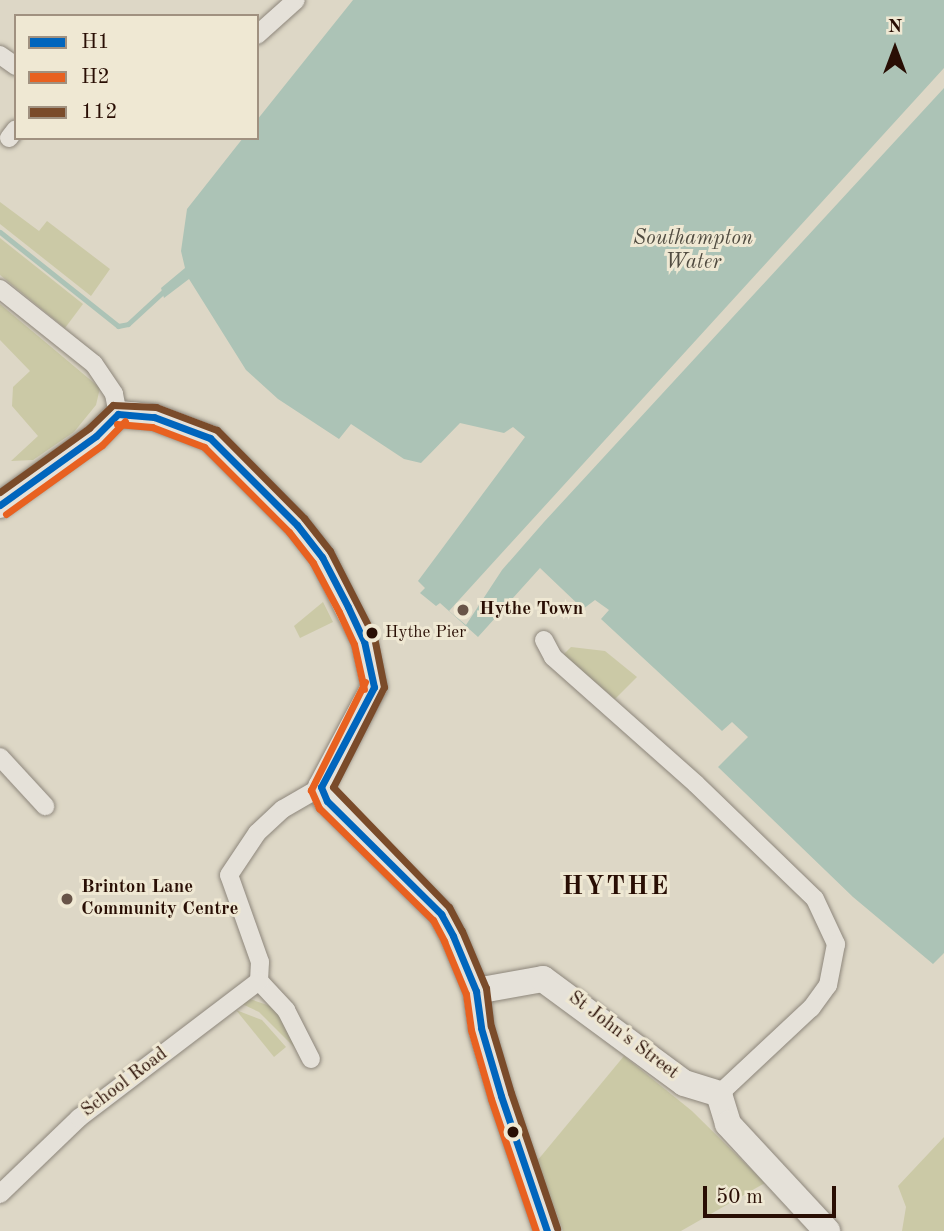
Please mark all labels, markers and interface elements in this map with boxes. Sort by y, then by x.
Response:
legend [14,14,259,140]
north arrow [860,14,930,84]
text: N [888,18,902,37]
text: H1 [81,32,110,53]
text: H2 [81,67,110,88]
text: 112 [81,102,118,123]
water label: Southampton Water [633,226,753,276]
place label: Hythe Town [479,599,583,621]
marker: Hythe Town [453,600,473,620]
place label: Hythe Pier [385,623,466,643]
marker: Hythe Pier [365,626,379,640]
district label: HYTHE [562,872,670,904]
place label: Brinton Lane Community Centre [81,877,239,921]
marker: Brinton Lane Community Centre [59,891,75,907]
street label: St John's Street [563,987,683,1085]
street label: School Road [77,1043,173,1123]
unlabelled marker [506,1125,520,1139]
scale bar [706,1172,839,1216]
text: 50 m [716,1187,763,1208]

